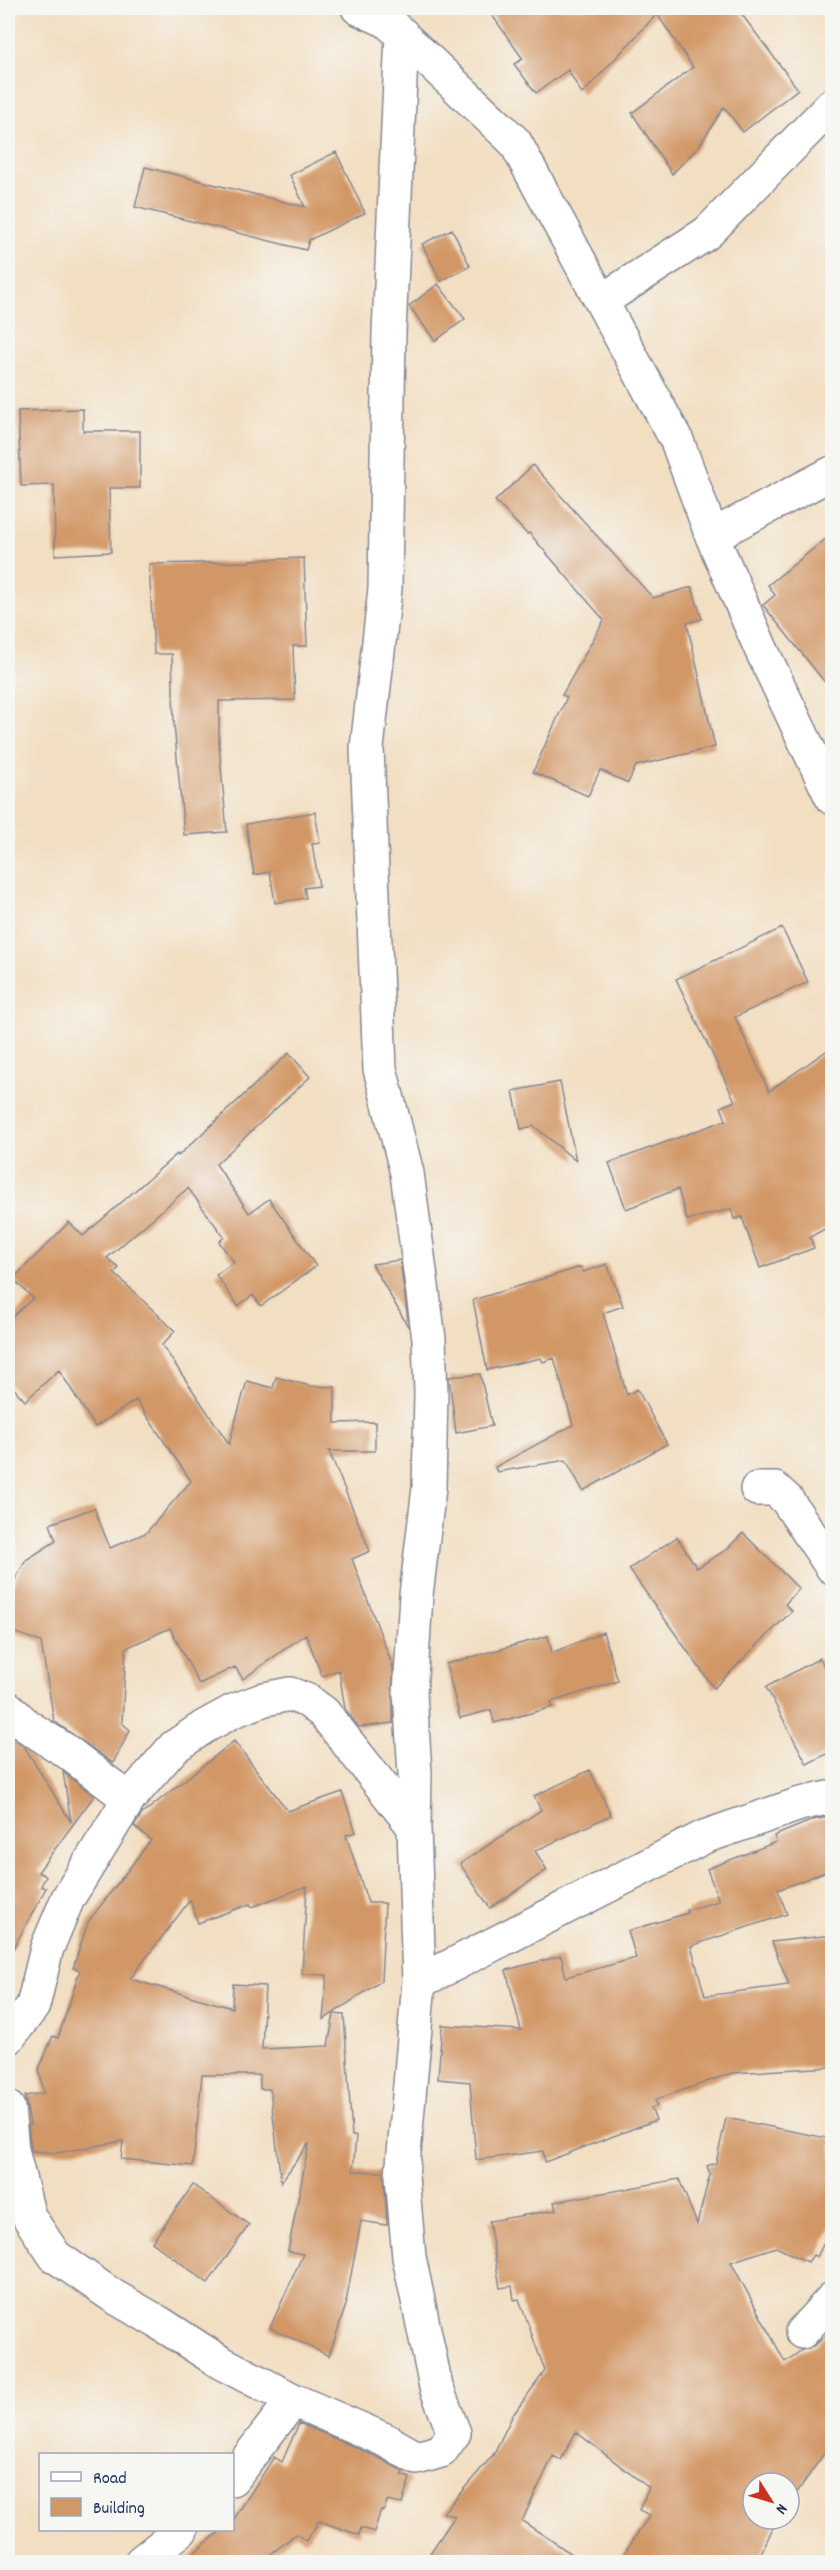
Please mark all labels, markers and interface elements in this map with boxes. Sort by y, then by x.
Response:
legend [39,2453,234,2531]
text: Road [93,2467,127,2492]
north arrow [741,2471,801,2531]
text: Building [93,2497,145,2522]
text: N [769,2498,793,2519]

